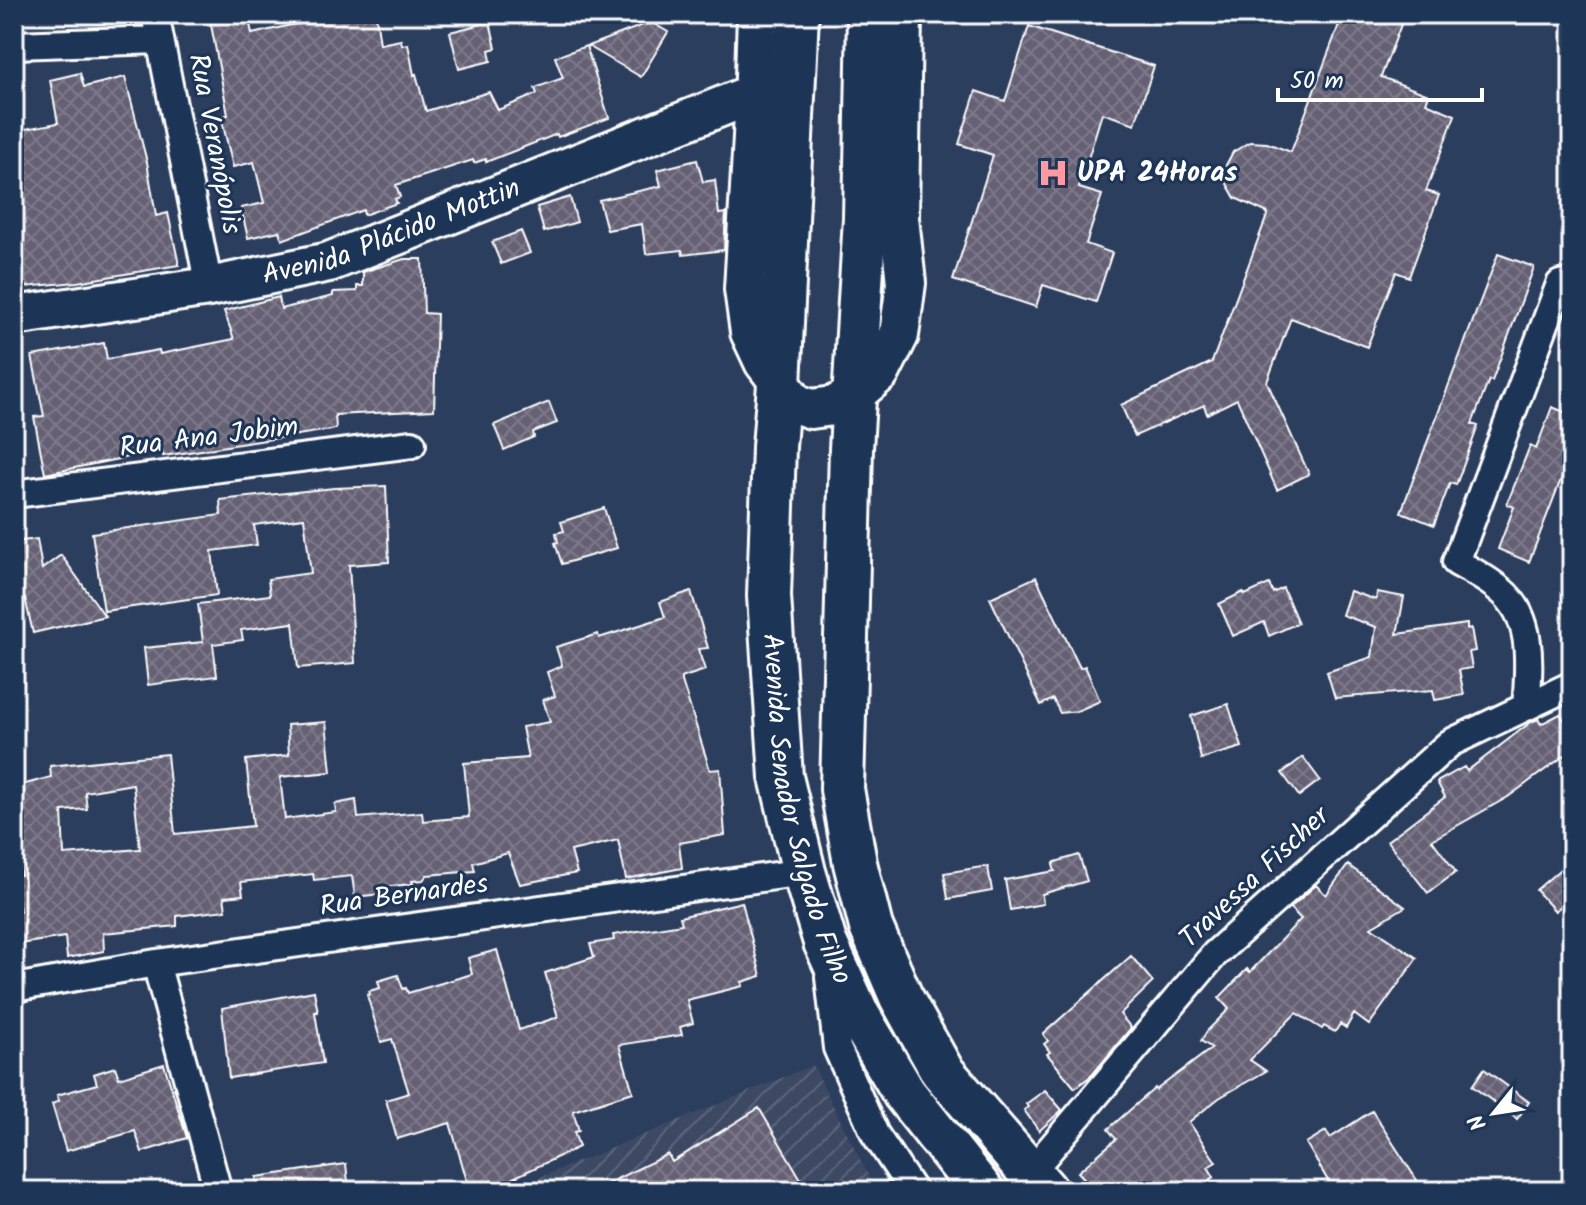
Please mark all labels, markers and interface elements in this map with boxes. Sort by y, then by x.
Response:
street label: Rua Veranópolis [174,50,254,238]
scale bar [1278,52,1482,102]
text: 50 m [1290,62,1344,101]
place label: UPA 24Horas [1077,151,1238,196]
hospital icon: UPA 24Horas [1036,156,1070,190]
street label: Avenida Plácido Mottin [258,166,527,298]
street label: Rua Ana Jobim [117,405,301,471]
street label: Avenida Senador Salgado Filho [749,632,864,992]
street label: Travessa Fischer [1169,795,1342,960]
street label: Rua Bernardes [317,862,491,930]
north arrow [1454,1073,1534,1153]
text: N [1460,1107,1497,1137]

